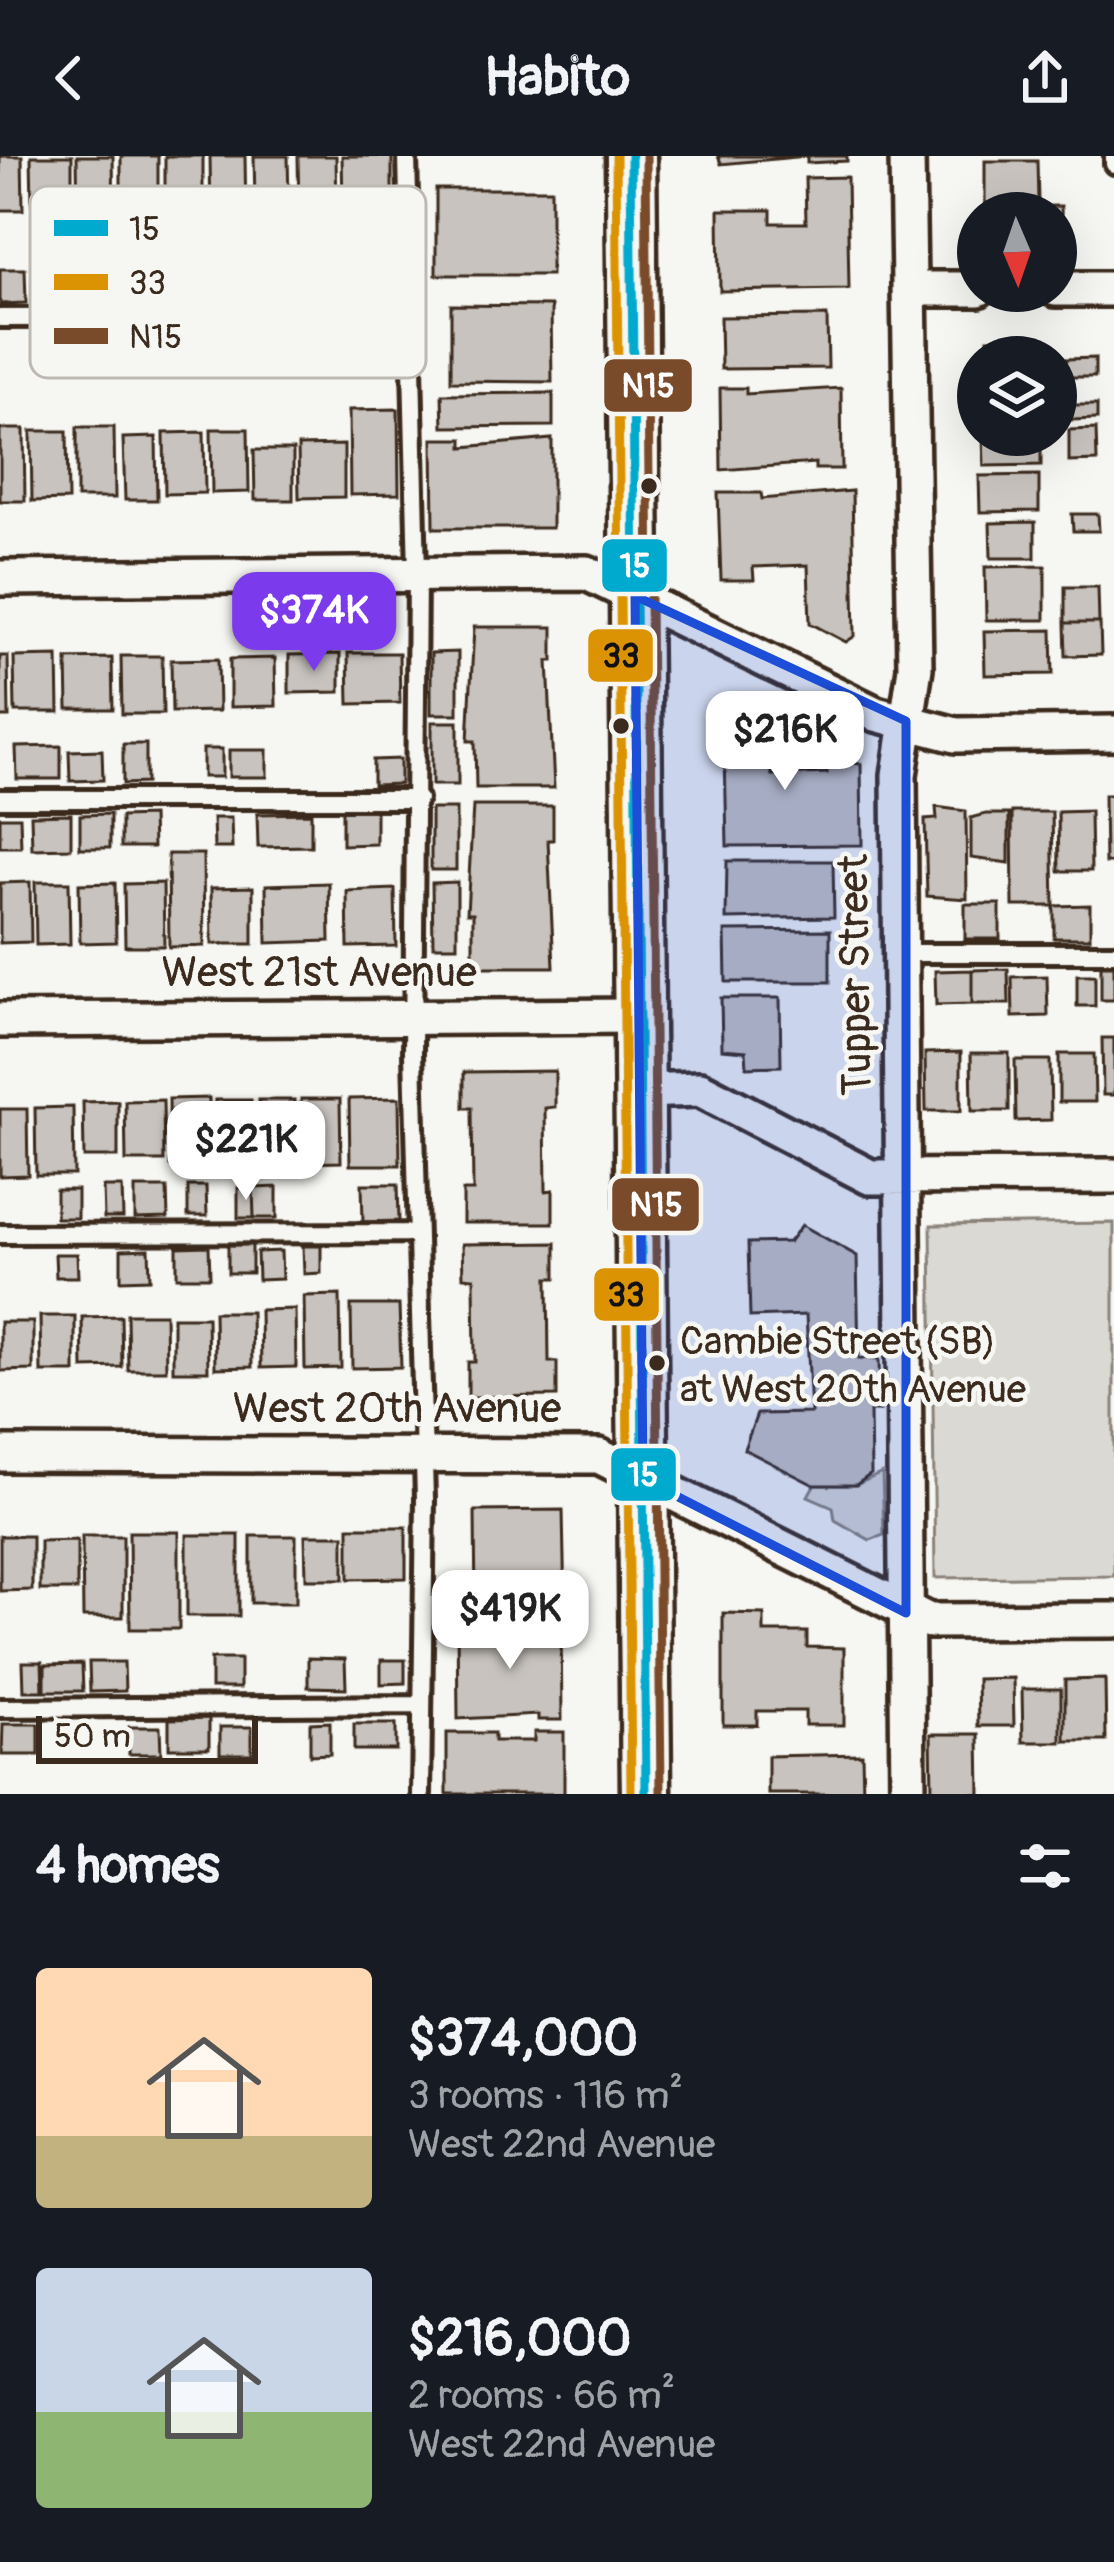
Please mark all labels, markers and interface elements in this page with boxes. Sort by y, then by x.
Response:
text: Habito [484,44,630,112]
icon: back [36,45,102,111]
icon: share [1012,45,1078,111]
legend [30,186,426,378]
north arrow [957,192,1077,312]
map controls [957,192,1077,456]
text: 15 [129,209,160,250]
text: 33 [129,263,166,304]
text: N15 [129,317,182,358]
button: layers [957,336,1077,456]
line badge: N15 [602,357,694,414]
text: N15 [621,366,675,407]
unlabelled marker [638,475,660,497]
line badge: 15 [600,537,669,594]
text: 15 [620,546,650,587]
pin: $374K [230,572,398,674]
text: $374K [259,586,369,635]
line badge: 33 [586,627,655,684]
text: 33 [603,636,639,677]
pin: $216K [701,691,869,793]
text: $216K [733,705,837,754]
unlabelled marker [610,715,632,737]
street label: Tupper Street [828,854,884,1096]
street label: West 21st Avenue [161,947,477,999]
pin: $221K [162,1101,330,1203]
text: $221K [194,1115,298,1164]
line badge: N15 [610,1176,701,1233]
text: N15 [629,1185,683,1226]
line badge: 33 [592,1266,661,1323]
text: 33 [608,1275,644,1316]
place label: Cambie Street (SB) at West 20th Avenue [680,1317,1026,1414]
marker: Cambie Street (SB) at West 20th Avenue [646,1352,668,1374]
street label: West 20th Avenue [233,1383,561,1435]
line badge: 15 [609,1446,678,1503]
text: 15 [628,1455,658,1496]
pin: $419K [426,1570,594,1672]
text: $419K [459,1584,561,1633]
scale bar [36,1710,258,1763]
text: 50 m [54,1716,131,1757]
icon: filters [1012,1833,1078,1899]
text: 4 homes [36,1834,220,1898]
text: $374,000 [408,2007,638,2071]
icon: home [132,2016,276,2160]
text: 3 rooms · 116 m² [408,2071,683,2120]
text: West 22nd Avenue [408,2120,715,2169]
text: $216,000 [408,2307,631,2371]
icon: home [132,2316,276,2460]
text: 2 rooms · 66 m² [408,2371,675,2420]
text: West 22nd Avenue [408,2420,715,2469]

